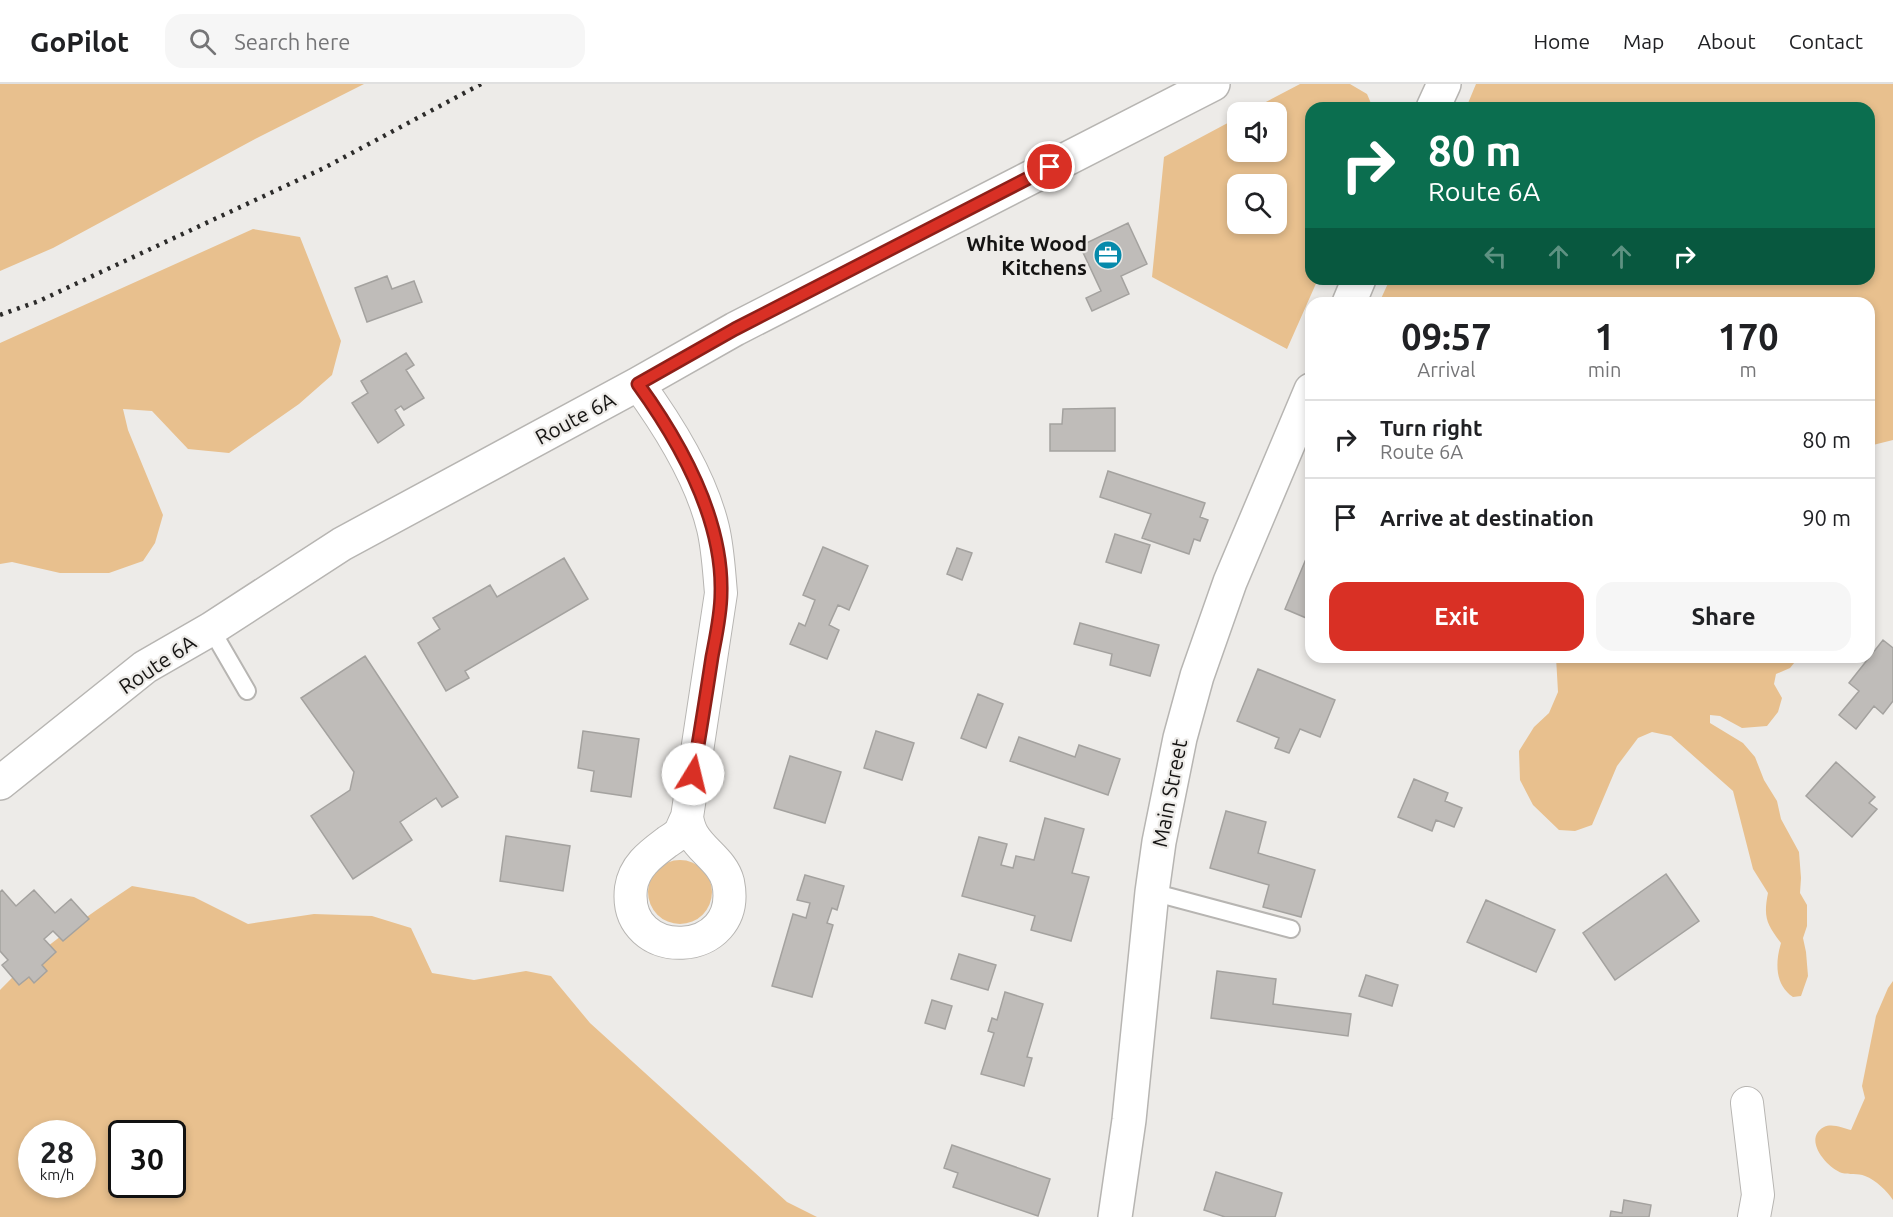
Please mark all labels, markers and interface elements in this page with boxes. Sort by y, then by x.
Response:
search box [165,14,585,68]
icon: search [186,25,219,58]
text: GoPilot [30,26,129,57]
text: Search here [234,29,350,54]
text: Home [1533,29,1590,53]
text: Map [1623,29,1664,53]
text: About [1697,29,1756,53]
text: Contact [1789,29,1863,53]
map controls [1227,102,1287,234]
button: sound [1227,102,1287,162]
icon: right [1329,126,1407,204]
text: 80 m [1428,127,1522,174]
pin [1024,141,1075,192]
icon: arrive [1033,150,1066,183]
button: search [1227,174,1287,234]
text: Route 6A [1428,176,1540,206]
place label: White Wood Kitchens [966,231,1087,279]
office icon: White Wood Kitchens [1092,239,1124,271]
icon: left [1479,240,1512,273]
icon: ahead [1542,240,1575,273]
icon: ahead [1605,240,1638,273]
icon: right [1668,240,1701,273]
text: 09:57 [1401,316,1491,357]
text: 1 [1594,316,1615,357]
text: 170 [1718,316,1779,357]
text: Arrival [1417,358,1476,381]
text: min [1588,358,1621,381]
text: m [1740,358,1757,381]
street label: Route 6A [531,387,620,449]
text: Turn right [1380,415,1482,440]
icon: right [1329,423,1362,456]
text: 80 m [1802,427,1851,452]
text: Route 6A [1380,440,1463,463]
icon: arrive [1329,501,1362,534]
text: Arrive at destination [1380,505,1594,530]
text: 90 m [1802,505,1851,530]
button: Exit [1329,582,1584,651]
button: Share [1596,582,1851,651]
street label: Route 6A [114,629,200,698]
street label: Main Street [1147,737,1191,849]
position arrow [661,742,725,806]
speed limit sign: 30 [108,1120,186,1198]
text: 28 [40,1135,74,1169]
text: km/h [40,1166,74,1183]

